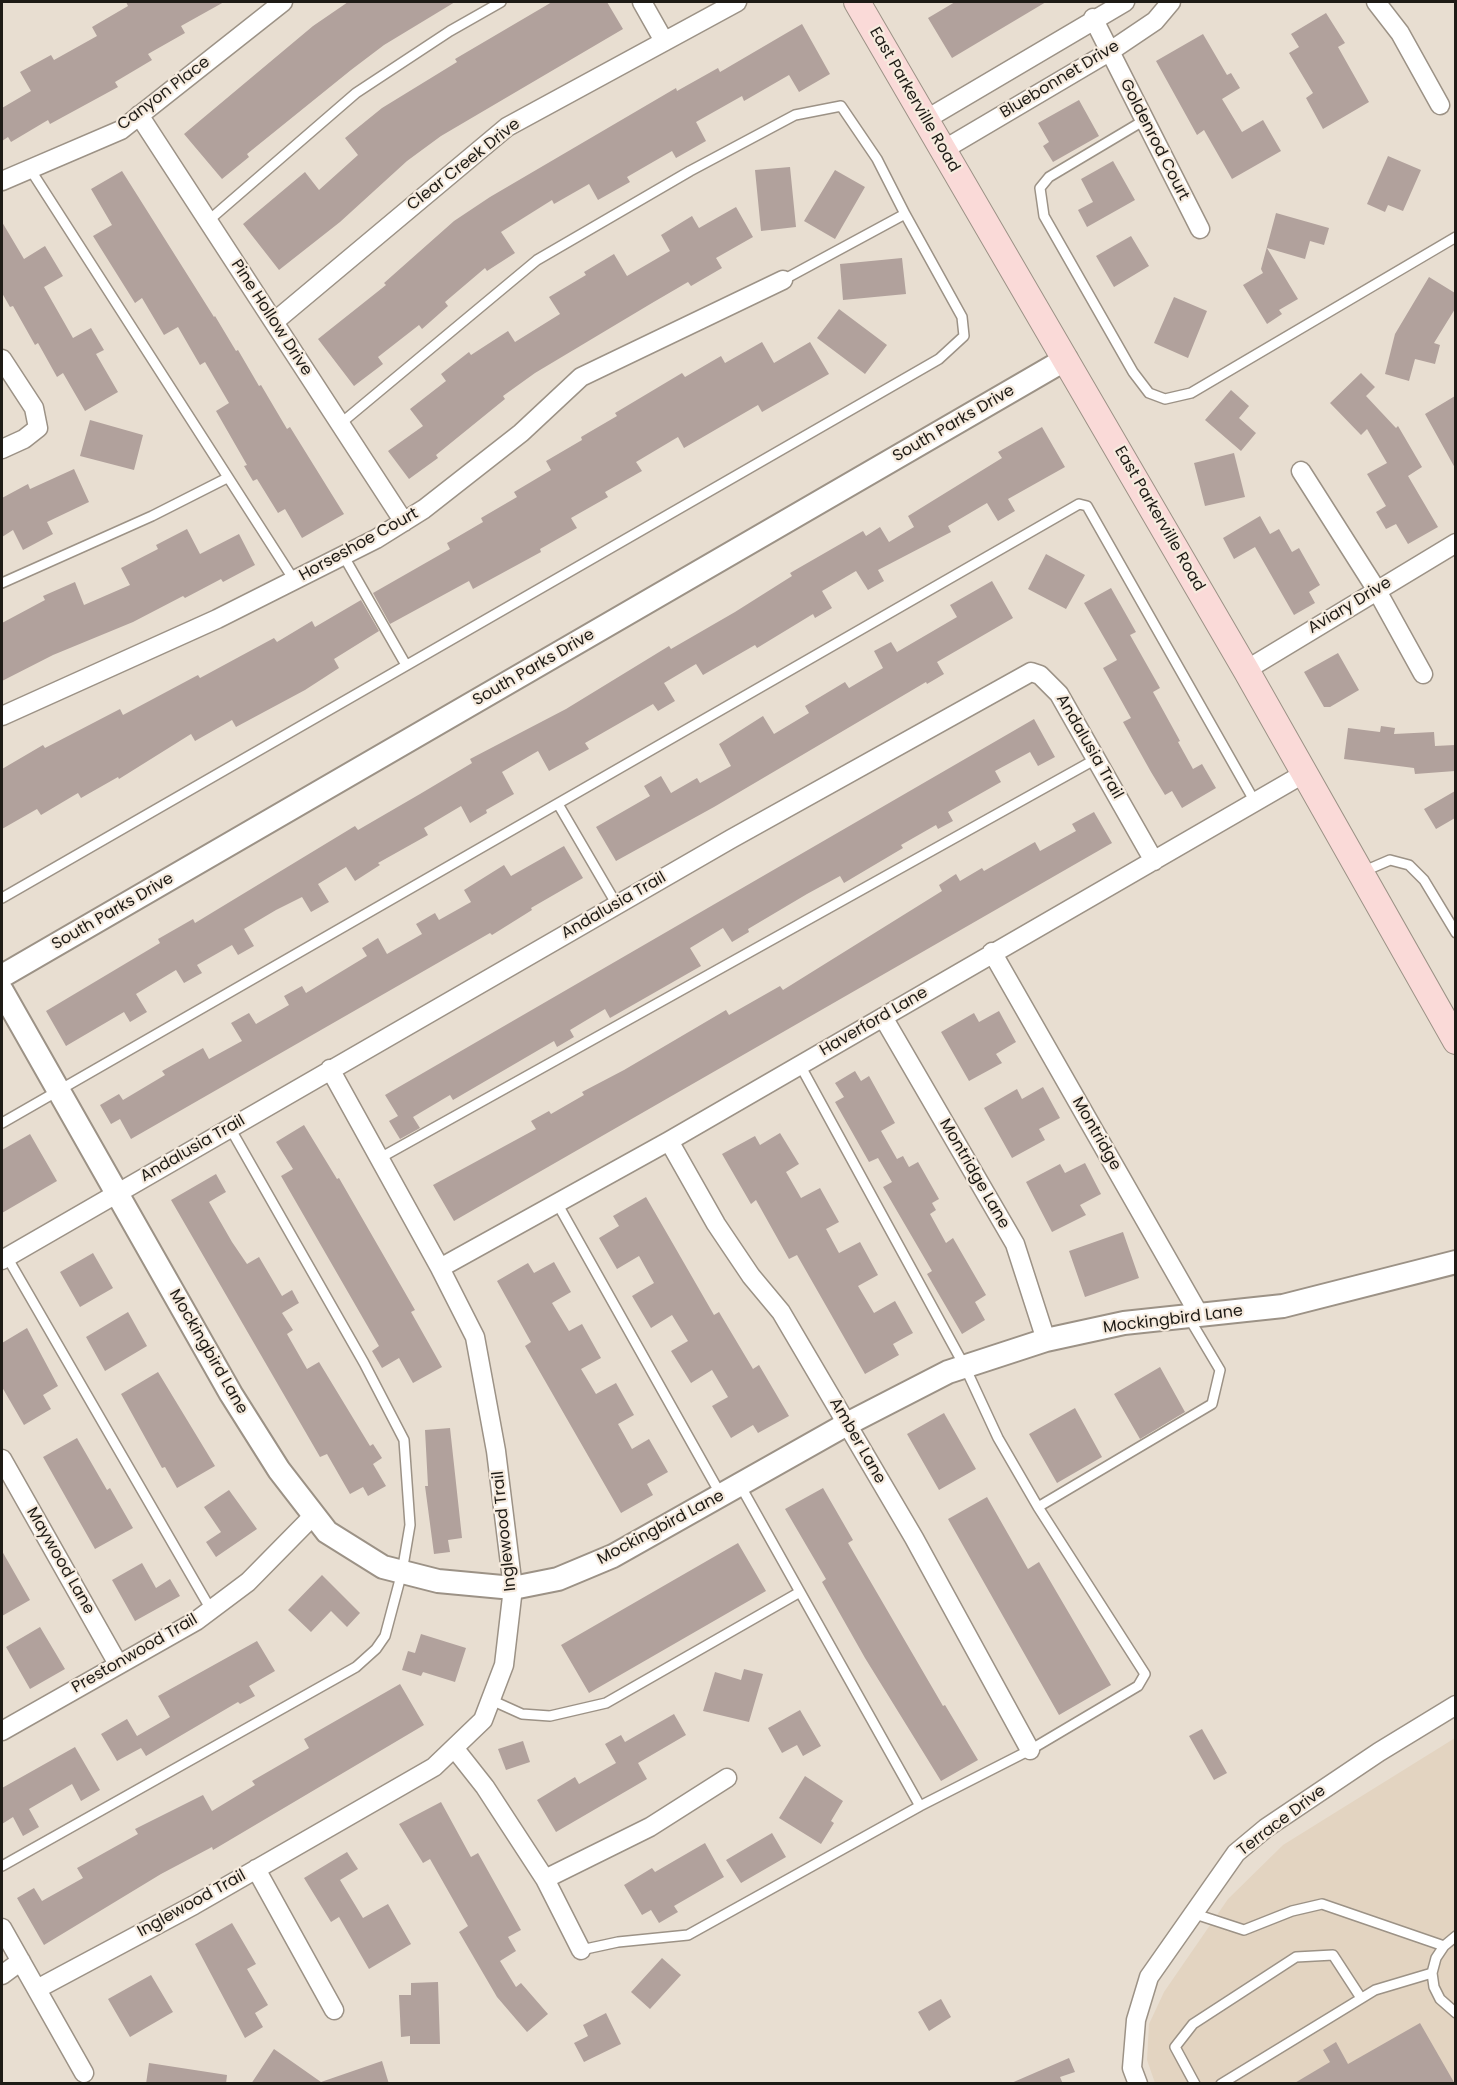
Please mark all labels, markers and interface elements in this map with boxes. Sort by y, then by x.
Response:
street label: East Parkerville Road [865,24,963,176]
street label: Bluebonnet Drive [997,37,1123,123]
street label: Canyon Place [114,53,214,135]
street label: Goldenrod Court [1115,76,1193,204]
street label: Clear Creek Drive [404,115,524,215]
street label: Pine Hollow Drive [226,256,316,380]
street label: South Parks Drive [890,381,1018,467]
street label: East Parkerville Road [1110,443,1208,595]
street label: Horseshoe Court [296,504,422,586]
street label: Aviary Drive [1305,574,1395,638]
street label: South Parks Drive [470,625,598,711]
street label: Andalusia Trail [1051,691,1127,803]
street label: Andalusia Trail [558,868,670,944]
street label: South Parks Drive [49,869,177,955]
street label: Haverford Lane [817,983,931,1061]
street label: Montridge [1067,1094,1125,1174]
street label: Andalusia Trail [137,1111,249,1187]
street label: Montridge Lane [935,1116,1013,1232]
street label: Mockingbird Lane [165,1286,251,1418]
street label: Mockingbird Lane [1102,1302,1244,1338]
street label: Amber Lane [825,1395,889,1487]
street label: Inglewood Trail [489,1470,521,1592]
street label: Mockingbird Lane [594,1487,728,1569]
street label: Maywood Lane [22,1504,98,1618]
street label: Prestonwood Trail [69,1610,201,1698]
street label: Terrace Drive [1234,1782,1330,1860]
street label: Inglewood Trail [134,1866,250,1942]

